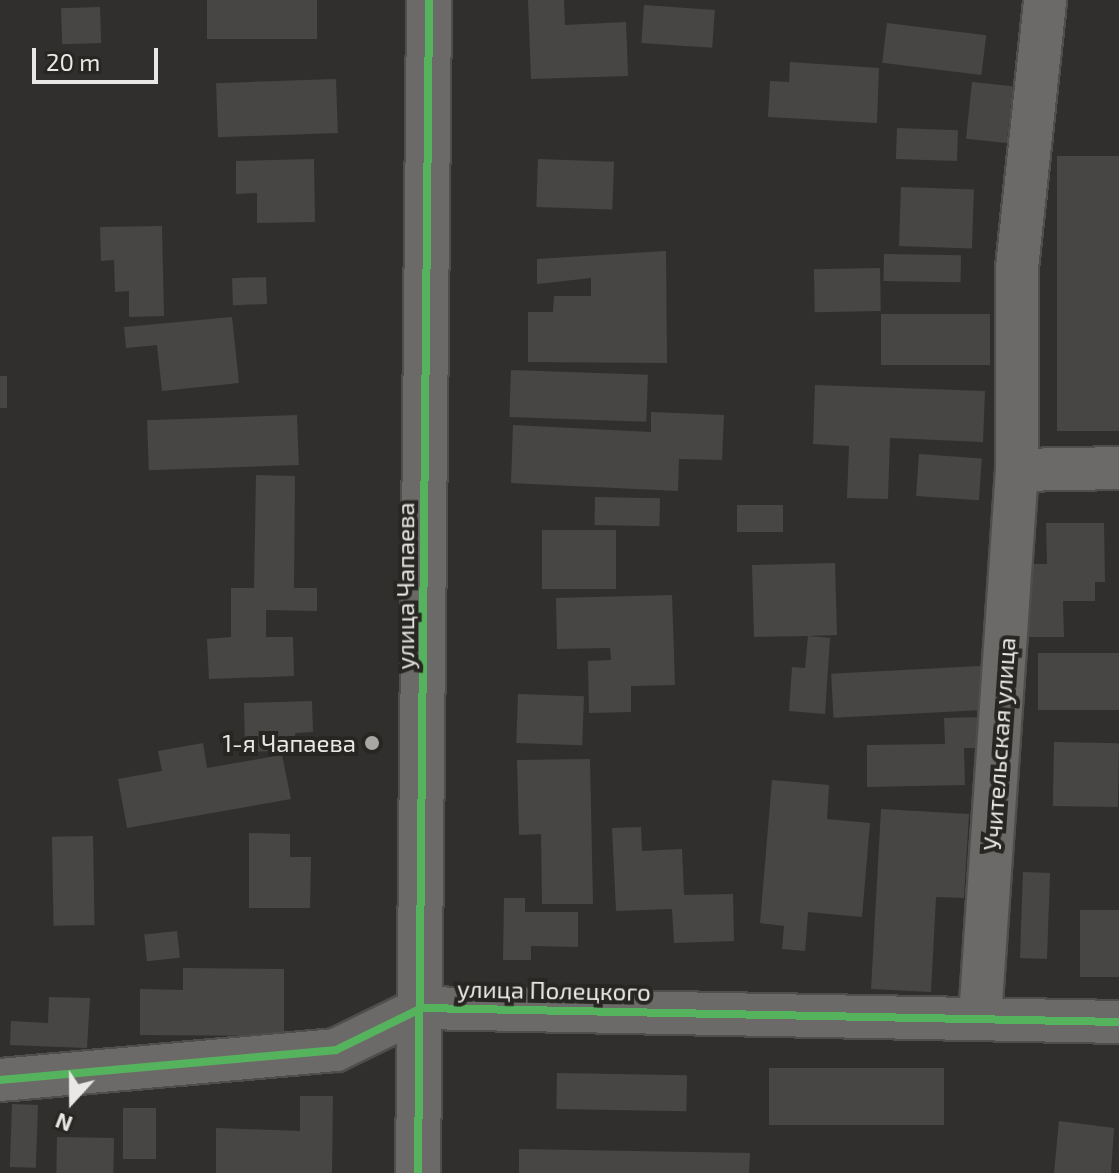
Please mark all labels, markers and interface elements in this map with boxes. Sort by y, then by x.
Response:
scale bar [36,32,162,82]
text: 20 m [46,47,100,76]
street label: улица Чапаева [391,502,419,670]
street label: Учительская улица [977,636,1021,852]
place label: 1-я Чапаева [222,729,356,757]
marker: 1-я Чапаева [363,734,381,752]
street label: улица Полецкого [457,974,651,1006]
north arrow [32,1061,112,1141]
text: N [51,1108,75,1138]

